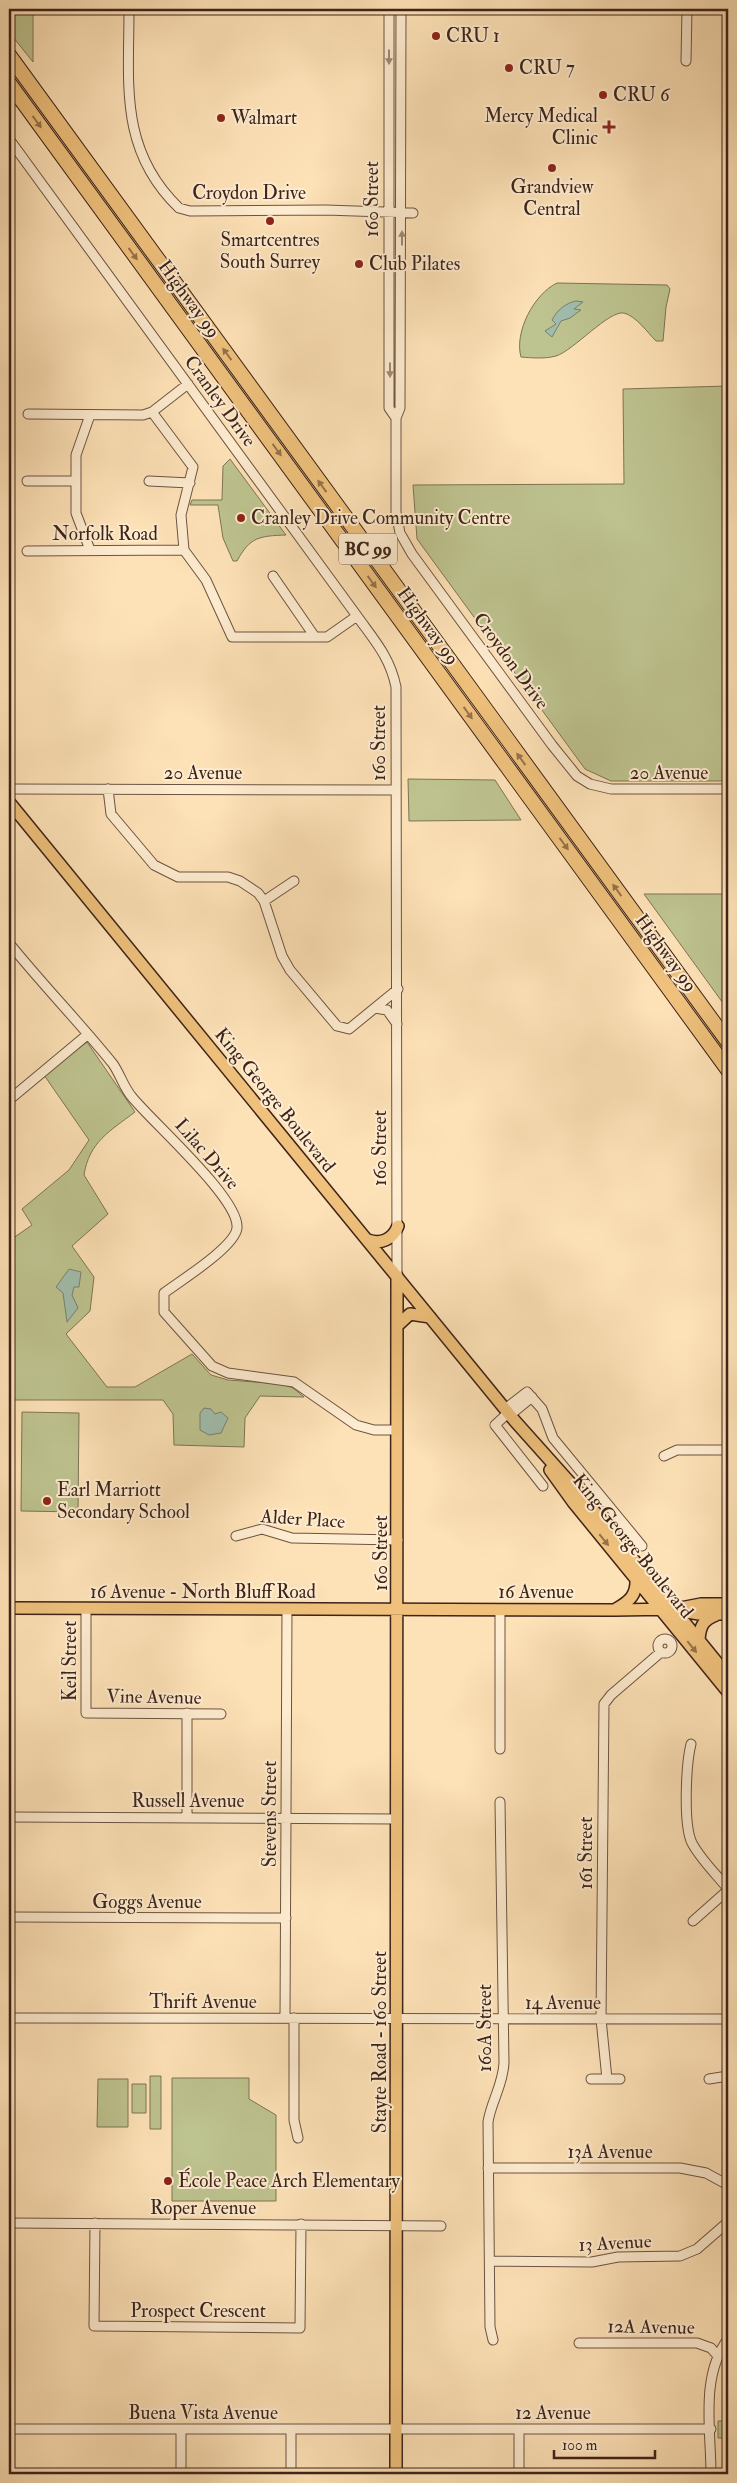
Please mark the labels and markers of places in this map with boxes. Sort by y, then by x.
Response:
place label: CRU 1 [446,24,500,48]
marker: CRU 1 [430,30,442,42]
place label: CRU 7 [519,56,575,80]
marker: CRU 7 [503,62,515,74]
place label: CRU 6 [613,83,671,107]
marker: CRU 6 [597,89,609,101]
place label: Mercy Medical Clinic [484,104,598,150]
place label: Walmart [230,106,297,130]
marker: Walmart [215,112,227,124]
marker: Mercy Medical Clinic [602,120,616,134]
marker: Grandview Central [546,162,558,174]
place label: Grandview Central [511,175,594,221]
marker: Smartcentres South Surrey [264,215,276,227]
place label: Smartcentres South Surrey [220,228,321,274]
place label: Club Pilates [369,252,460,276]
marker: Club Pilates [353,258,365,270]
place label: Cranley Drive Community Centre [251,506,510,530]
marker: Cranley Drive Community Centre [235,512,247,524]
place label: Earl Marriott Secondary School [57,1478,190,1524]
marker: Earl Marriott Secondary School [41,1495,53,1507]
place label: École Peace Arch Elementary [178,2167,401,2193]
marker: École Peace Arch Elementary [162,2175,174,2187]

